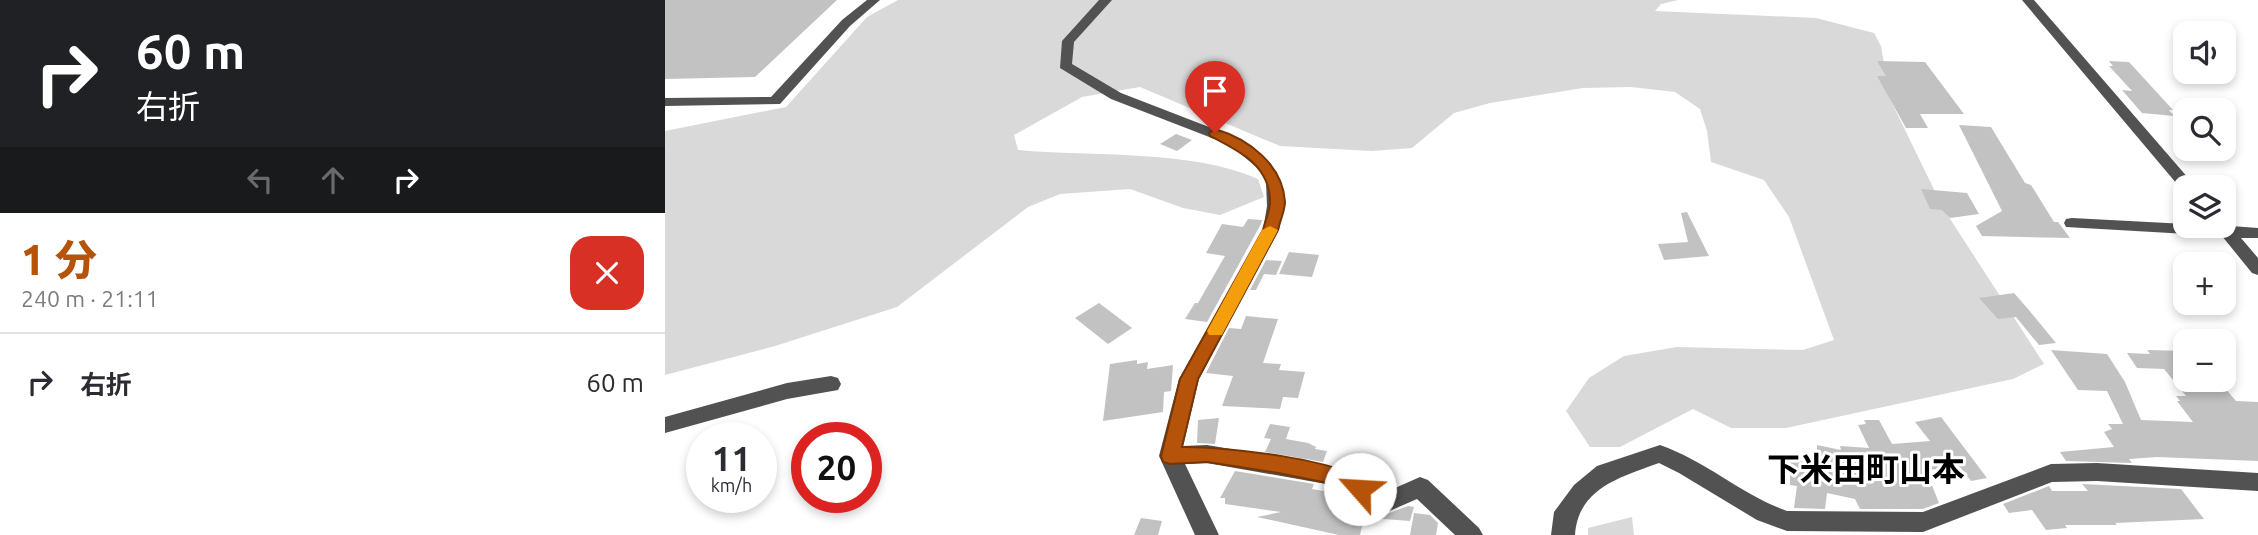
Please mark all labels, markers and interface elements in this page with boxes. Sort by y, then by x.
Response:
map controls [2173,21,2236,392]
button: sound [2173,21,2236,84]
text: 60 m [136,23,245,78]
icon: right [21,28,112,119]
pin [1185,61,1245,133]
icon: arrive [1196,72,1234,110]
text: 右折 [136,88,200,124]
button: search [2173,98,2236,161]
icon: left [241,161,279,199]
icon: ahead [314,161,352,199]
icon: right [387,161,425,199]
button: layers [2173,175,2236,238]
text: 1 分 [21,236,97,283]
button: close [570,236,644,310]
button: + [2173,252,2236,315]
text: 240 m · 21:11 [21,286,159,311]
button: − [2173,329,2236,392]
icon: right [21,363,59,401]
text: 60 m [586,368,644,397]
text: 右折 [80,370,132,399]
speed limit sign: 20 [791,422,882,513]
text: 11 [712,438,751,478]
district label: 下米田町山本 [1767,450,1965,487]
position arrow [1323,452,1397,526]
text: km/h [711,475,752,495]

